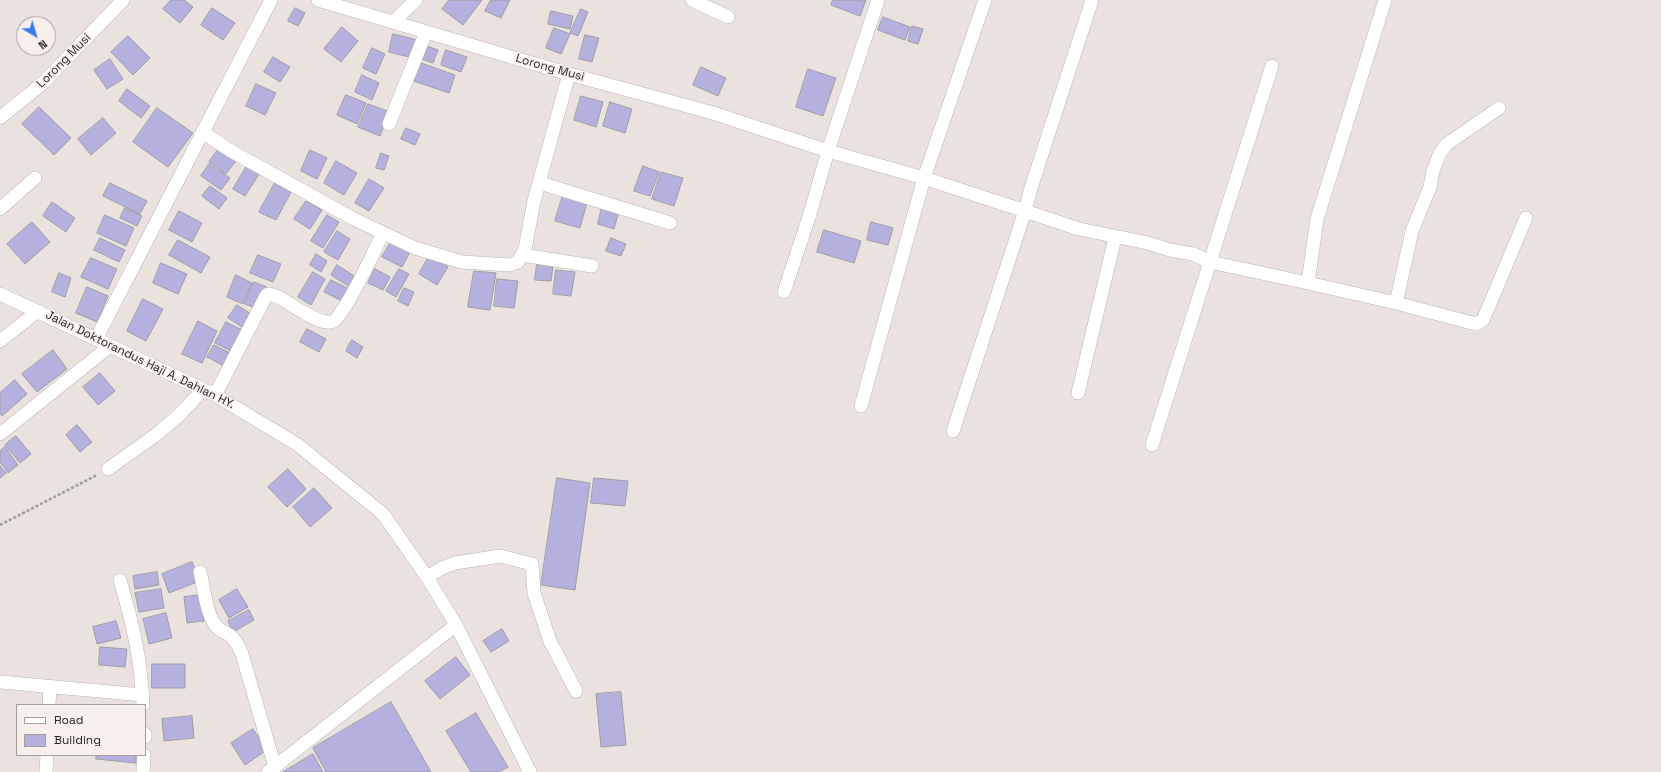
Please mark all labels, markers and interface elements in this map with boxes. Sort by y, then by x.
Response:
north arrow [16,16,56,56]
street label: Lorong Musi [34,31,94,91]
text: N [36,37,50,52]
street label: Lorong Musi [514,51,586,85]
street label: Jalan Doktorandus Haji A. Dahlan HY. [43,308,237,412]
legend [16,704,146,756]
text: Road [54,712,83,728]
text: Building [54,732,101,748]

